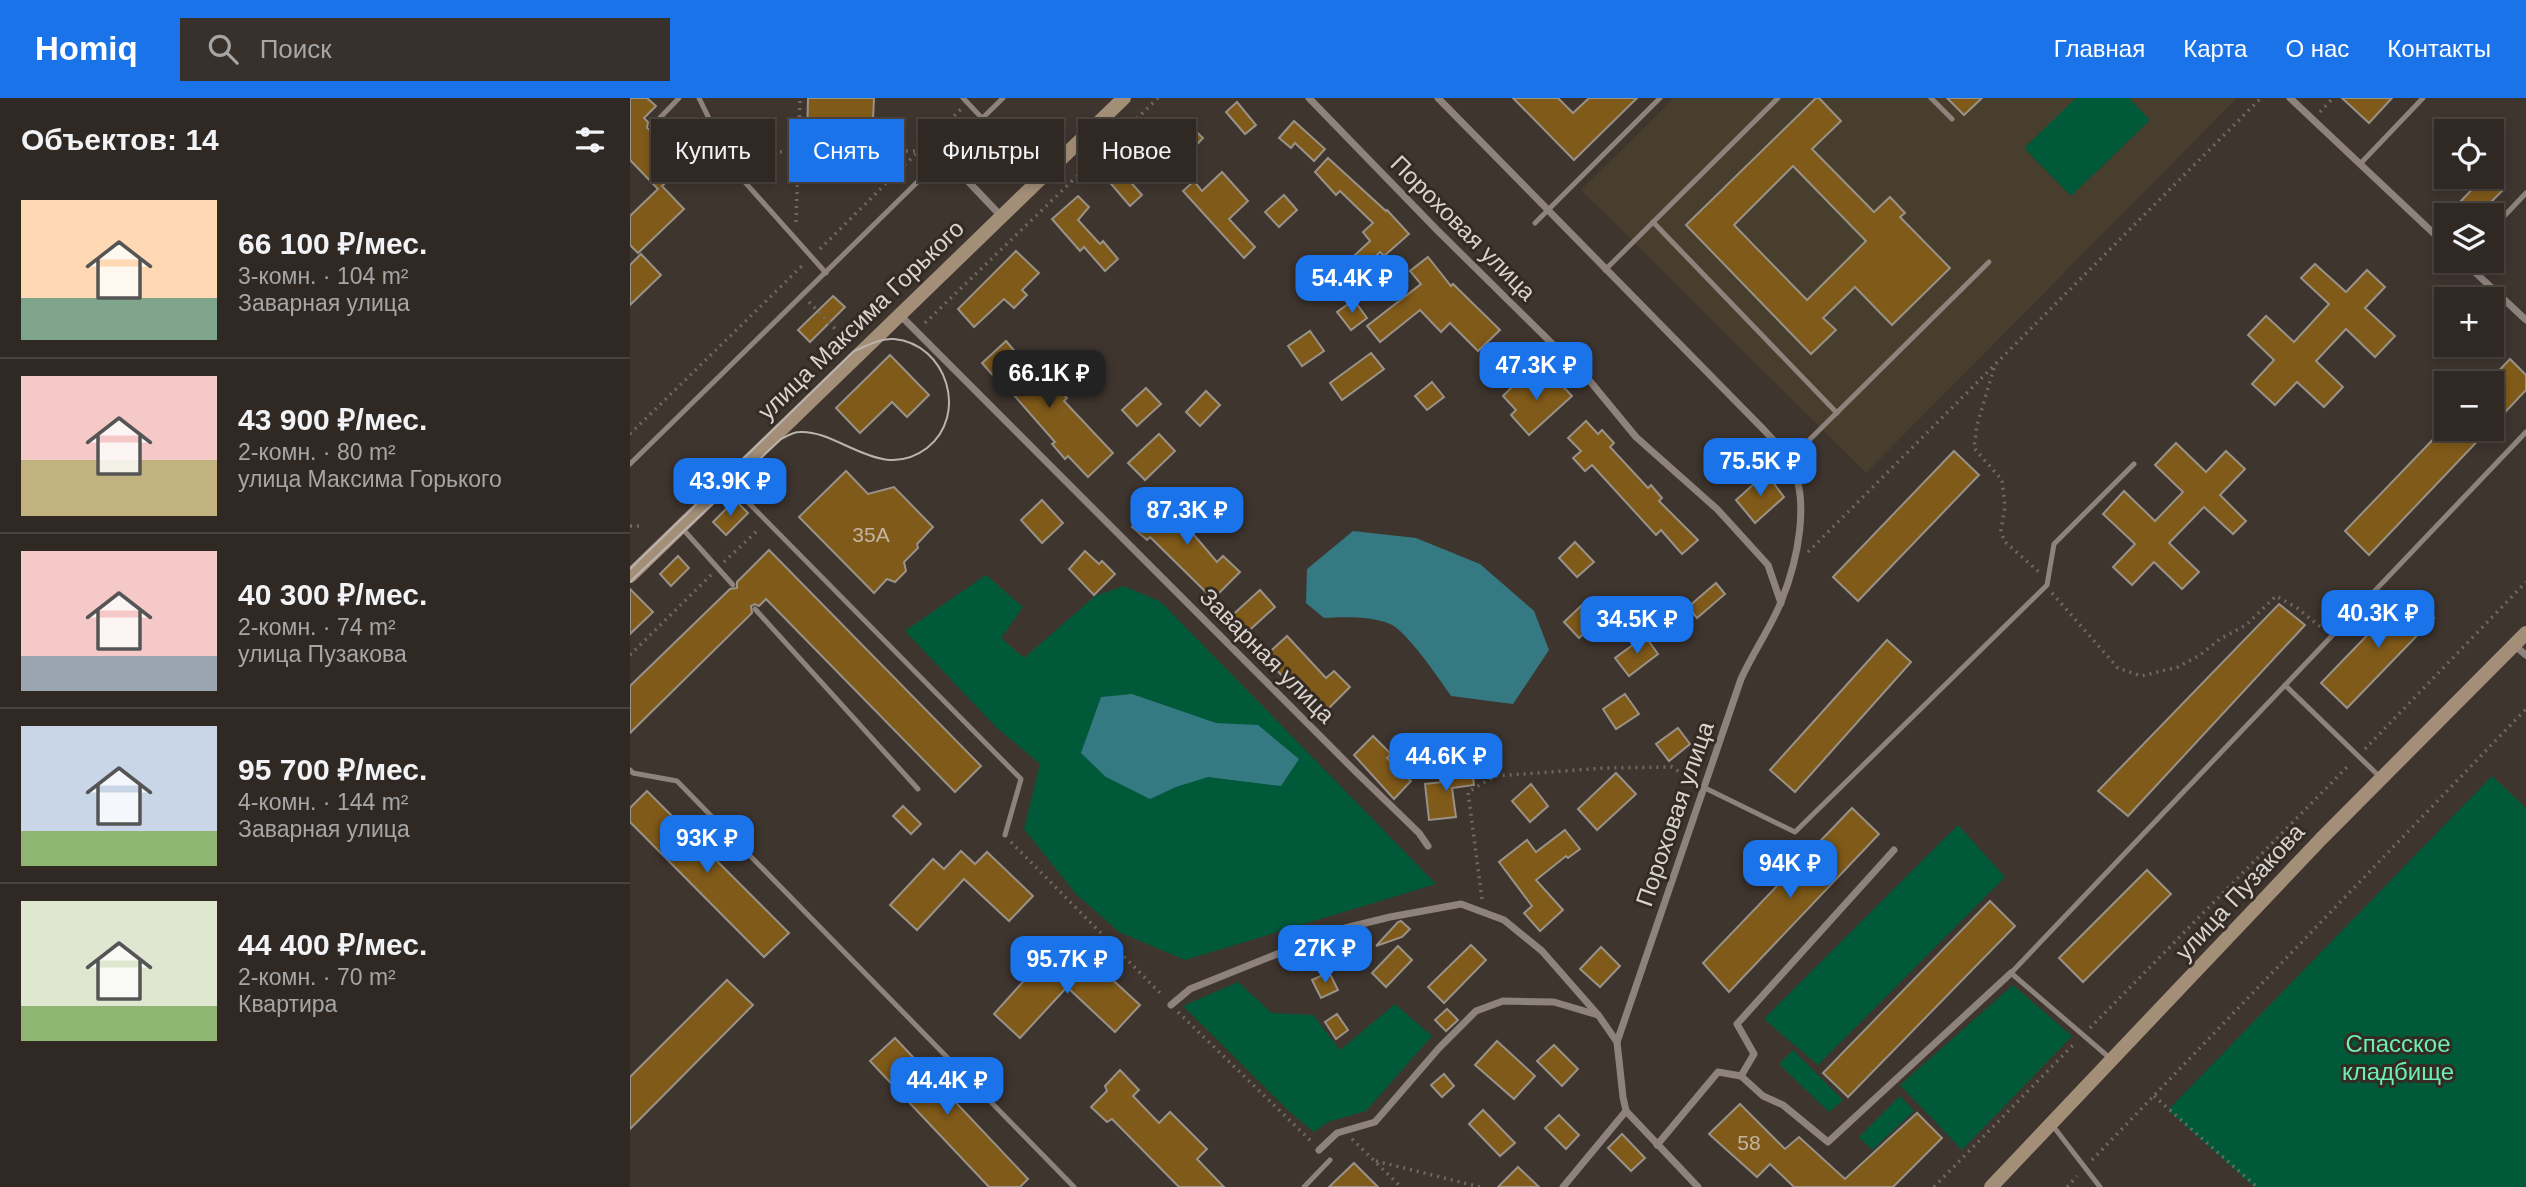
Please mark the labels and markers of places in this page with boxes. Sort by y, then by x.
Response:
pin: 54.4K ₽ [1287,256,1417,315]
pin: 47.3K ₽ [1471,342,1601,402]
pin: 66.1K ₽ [984,350,1114,410]
pin: 75.5K ₽ [1695,438,1825,498]
pin: 43.9K ₽ [665,458,795,518]
pin: 87.3K ₽ [1122,488,1252,547]
pin: 40.3K ₽ [2313,590,2443,650]
pin: 34.5K ₽ [1572,596,1702,656]
pin: 44.6K ₽ [1381,734,1511,793]
pin: 93K ₽ [658,816,756,875]
pin: 94K ₽ [1741,840,1839,900]
pin: 27K ₽ [1276,926,1374,985]
pin: 95.7K ₽ [1002,936,1132,996]
pin: 44.4K ₽ [882,1058,1012,1117]

